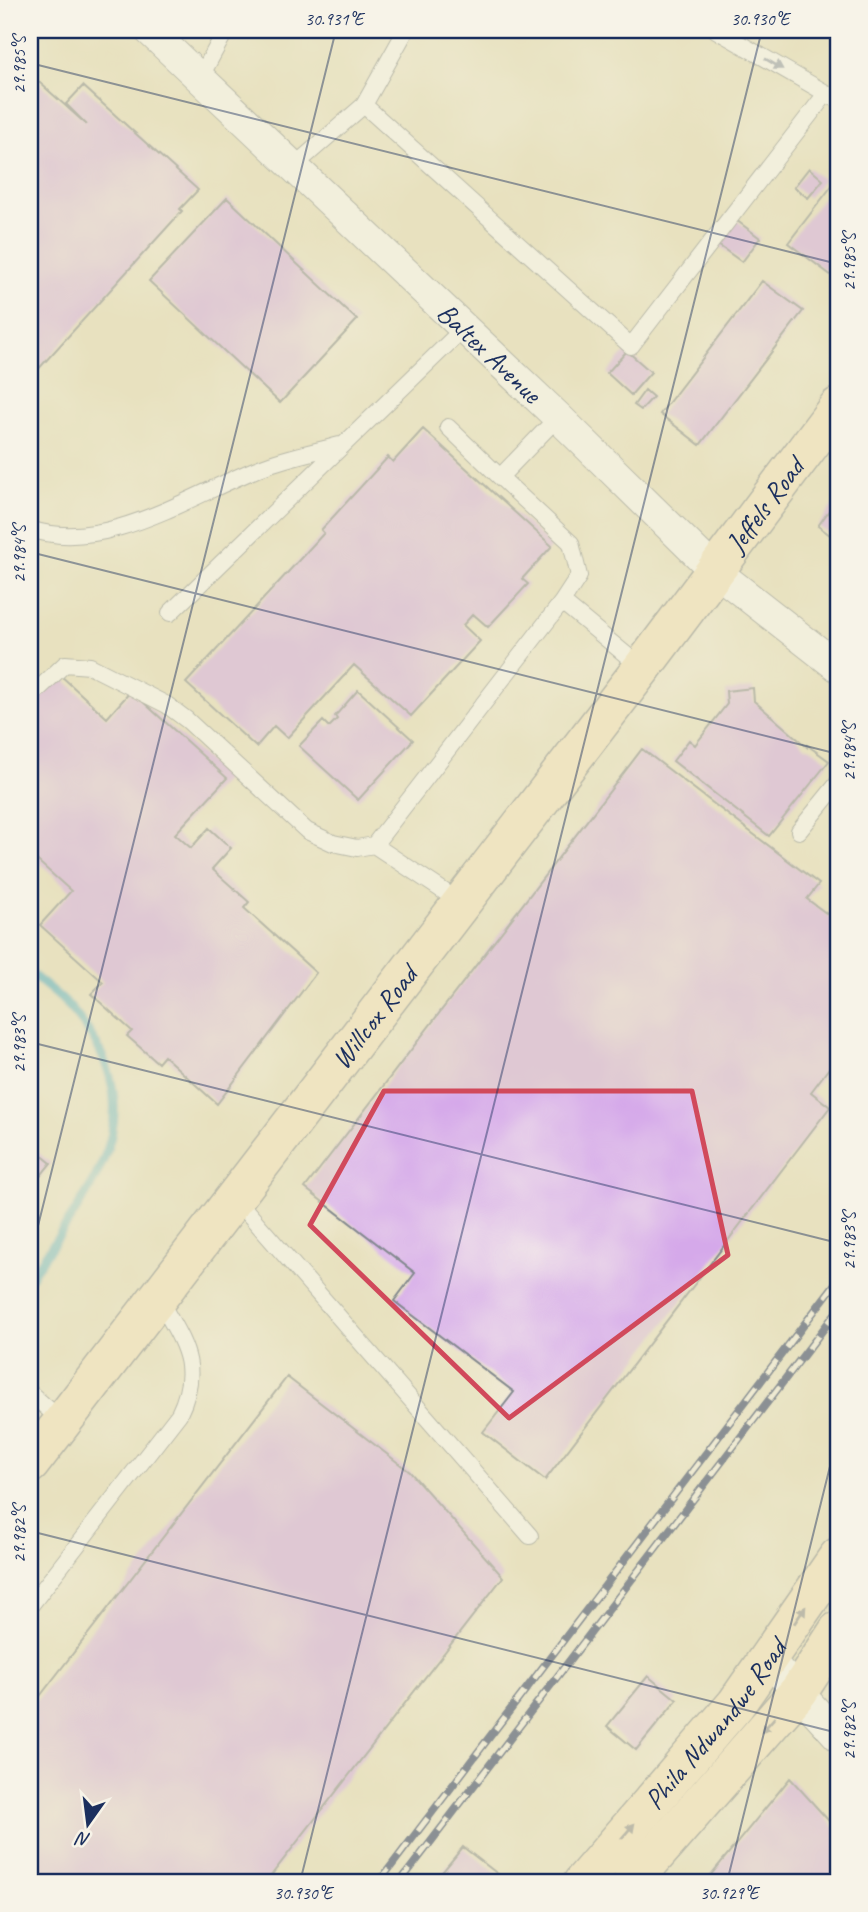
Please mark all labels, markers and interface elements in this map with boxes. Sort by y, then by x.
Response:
text: 30.931°E [305,8,366,30]
text: 30.930°E [731,8,792,30]
text: 29.985°S [8,33,30,94]
one-way arrow [765,58,784,71]
text: 29.985°S [838,230,860,291]
street label: Baltex Avenue [430,295,551,411]
street label: Jeffels Road [716,447,814,561]
text: 29.984°S [8,522,30,583]
text: 29.984°S [838,720,860,781]
street label: Willcox Road [323,955,427,1075]
text: 29.983°S [8,1012,30,1073]
text: 29.983°S [838,1209,860,1270]
text: 29.982°S [8,1502,30,1563]
one-way arrow [793,1606,807,1624]
street label: Phila Ndwandwe Road [636,1629,796,1816]
text: 29.982°S [838,1699,860,1760]
one-way arrow [761,1716,777,1733]
north arrow [52,1790,122,1860]
one-way arrow [620,1822,636,1840]
text: N [72,1826,93,1853]
text: 30.930°E [274,1882,335,1904]
text: 30.929°E [700,1882,761,1904]

